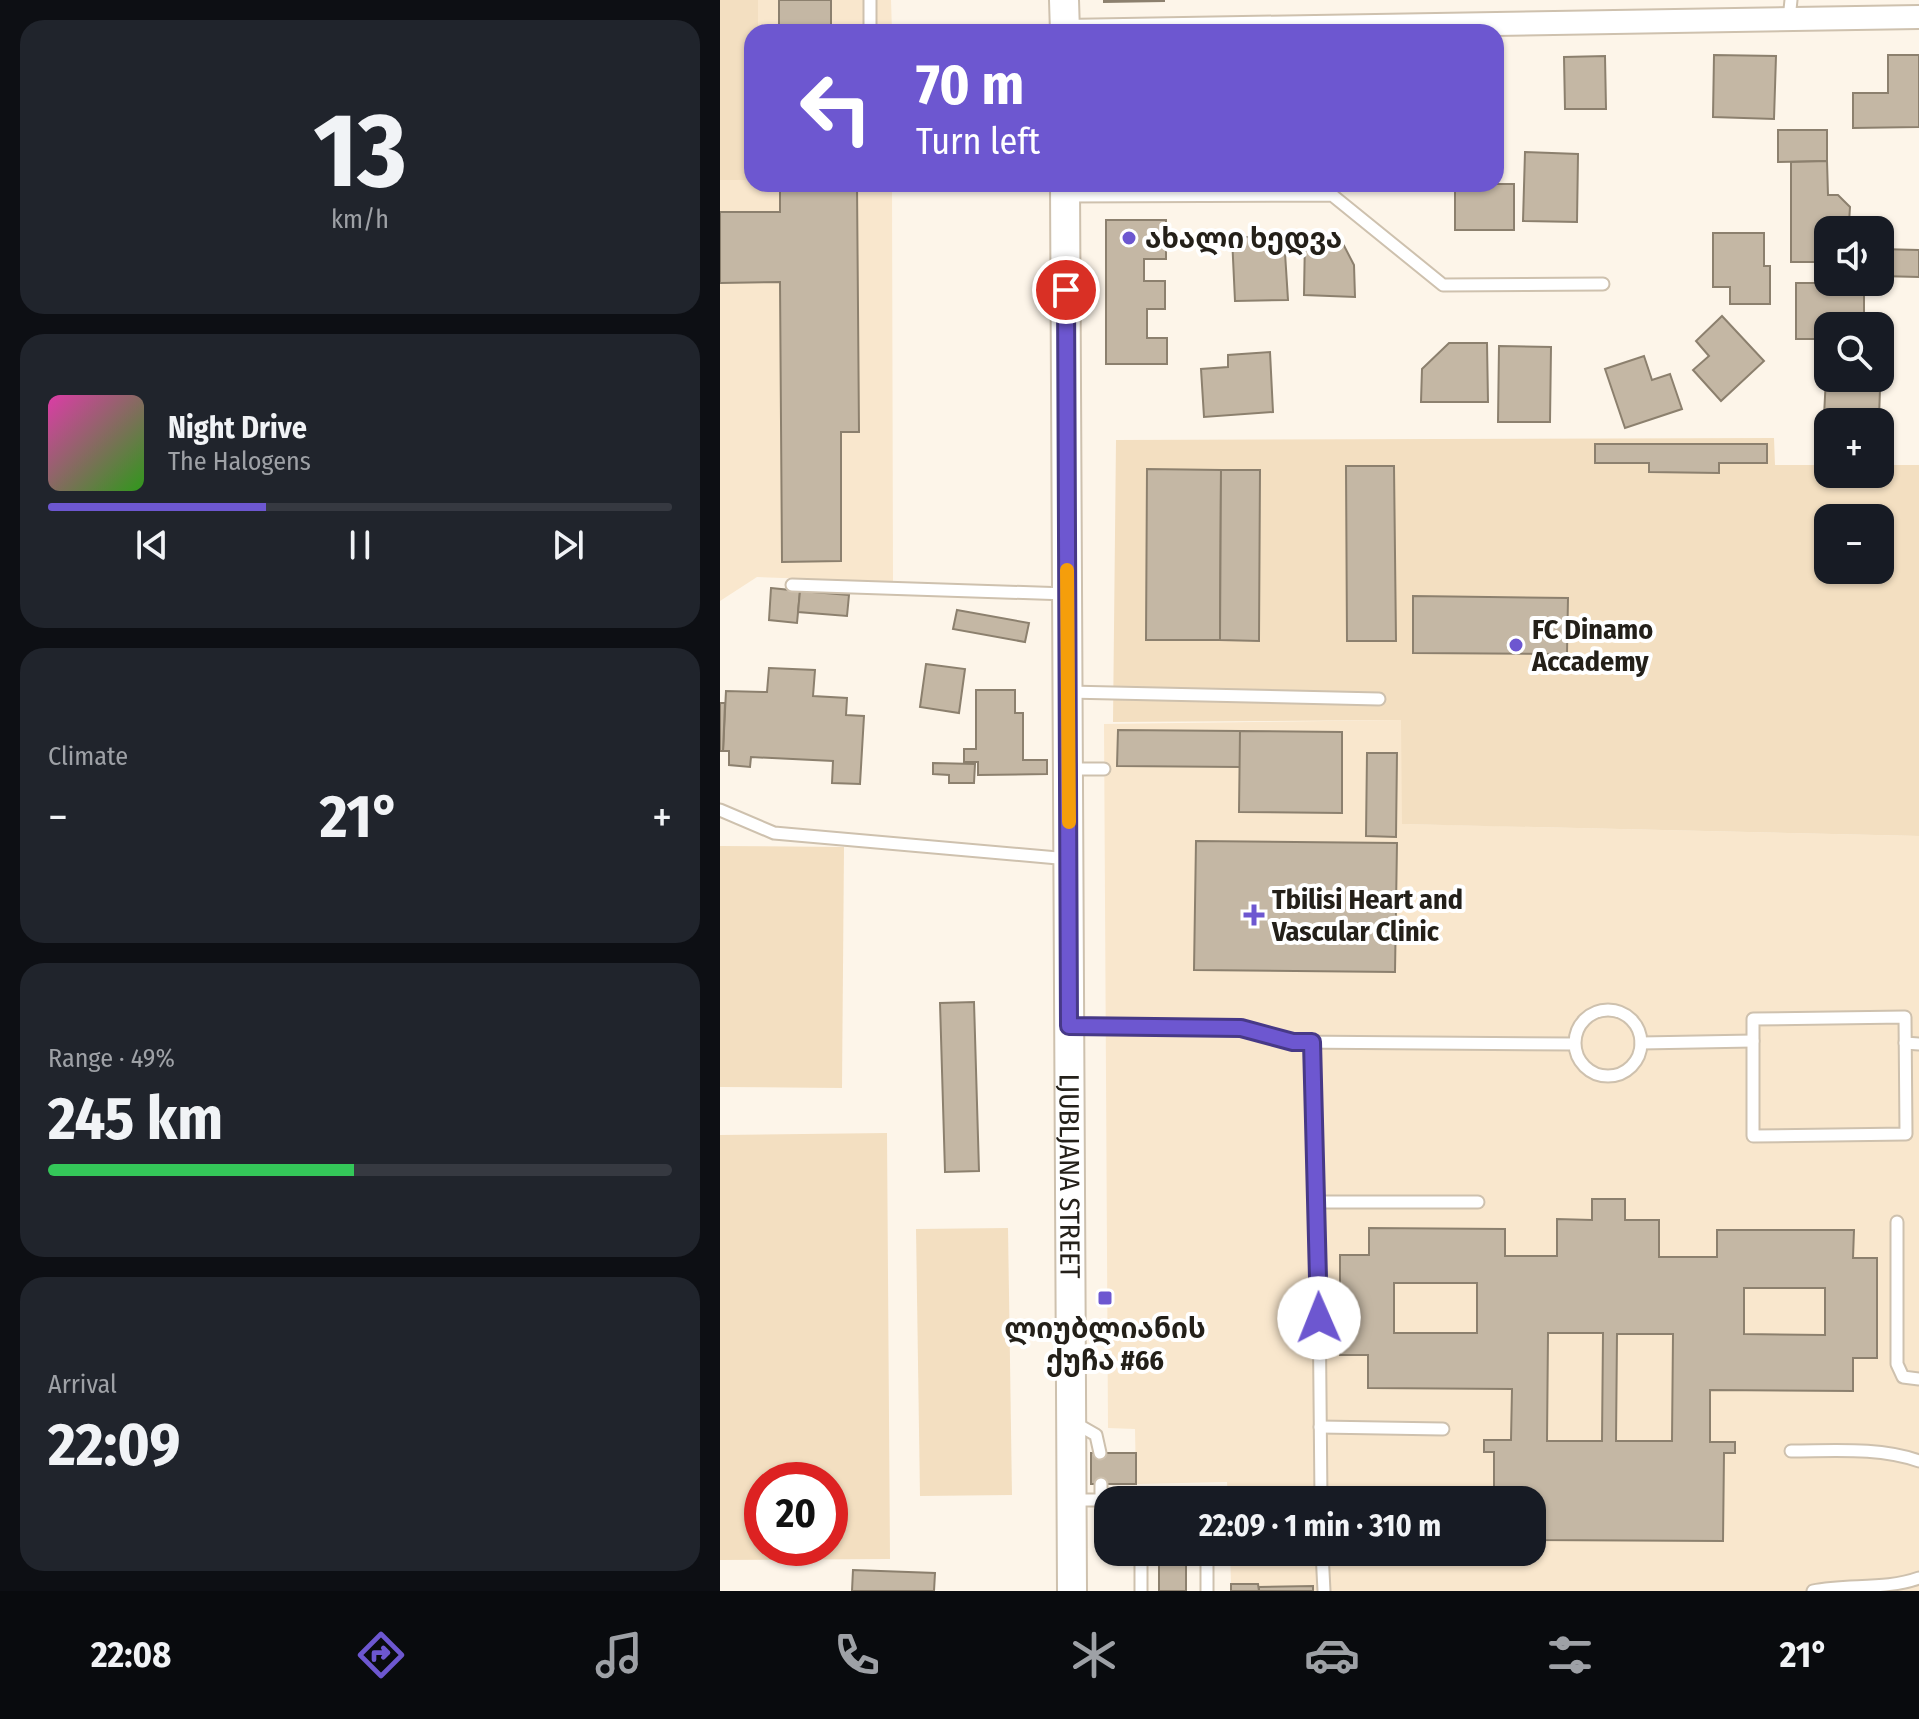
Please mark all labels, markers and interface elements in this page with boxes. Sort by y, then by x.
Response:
text: 70 m [916,52,1024,119]
icon: left [784,56,888,160]
text: 13 [313,89,407,214]
text: Turn left [916,120,1040,164]
text: km/h [331,204,389,235]
map controls [1814,216,1894,584]
button: sound [1814,216,1894,296]
place label: ახალი ხედვა [1145,222,1342,256]
marker: ახალი ხედვა [1120,229,1138,247]
pin [1032,256,1100,324]
icon: arrive [1044,268,1088,312]
button: search [1814,312,1894,392]
button: + [1814,408,1894,488]
text: Night Drive [168,410,307,446]
text: The Halogens [168,446,311,477]
button: − [1814,504,1894,584]
icon: previous [130,523,174,567]
icon: pause [338,523,382,567]
icon: next [546,523,590,567]
place label: FC Dinamo Accademy [1531,613,1653,678]
marker: FC Dinamo Accademy [1507,636,1525,654]
text: Climate [48,741,128,772]
text: 21° [320,781,400,853]
text: − [48,791,68,844]
text: + [652,791,672,844]
place label: Tbilisi Heart and Vascular Clinic [1271,883,1463,948]
marker: Tbilisi Heart and Vascular Clinic [1243,904,1265,926]
text: Range · 49% [48,1043,175,1074]
street label: LJUBLJANA STREET [1052,1074,1086,1278]
text: 245 km [48,1083,223,1155]
position arrow [1277,1276,1361,1360]
marker: ლიუბლიანის ქუჩა #66 [1096,1289,1114,1307]
place label: ლიუბლიანის ქუჩა #66 [1004,1312,1206,1377]
text: Arrival [48,1369,117,1400]
text: 22:09 [48,1409,181,1481]
speed limit sign: 20 [744,1462,848,1566]
text: 22:09 · 1 min · 310 m [1199,1508,1441,1544]
icon: directions [353,1627,409,1683]
icon: music [591,1627,647,1683]
icon: phone [829,1627,885,1683]
icon: climate [1066,1627,1122,1683]
icon: car [1304,1627,1360,1683]
icon: filters [1542,1627,1598,1683]
text: 22:08 [91,1633,171,1677]
text: 21° [1780,1633,1828,1677]

